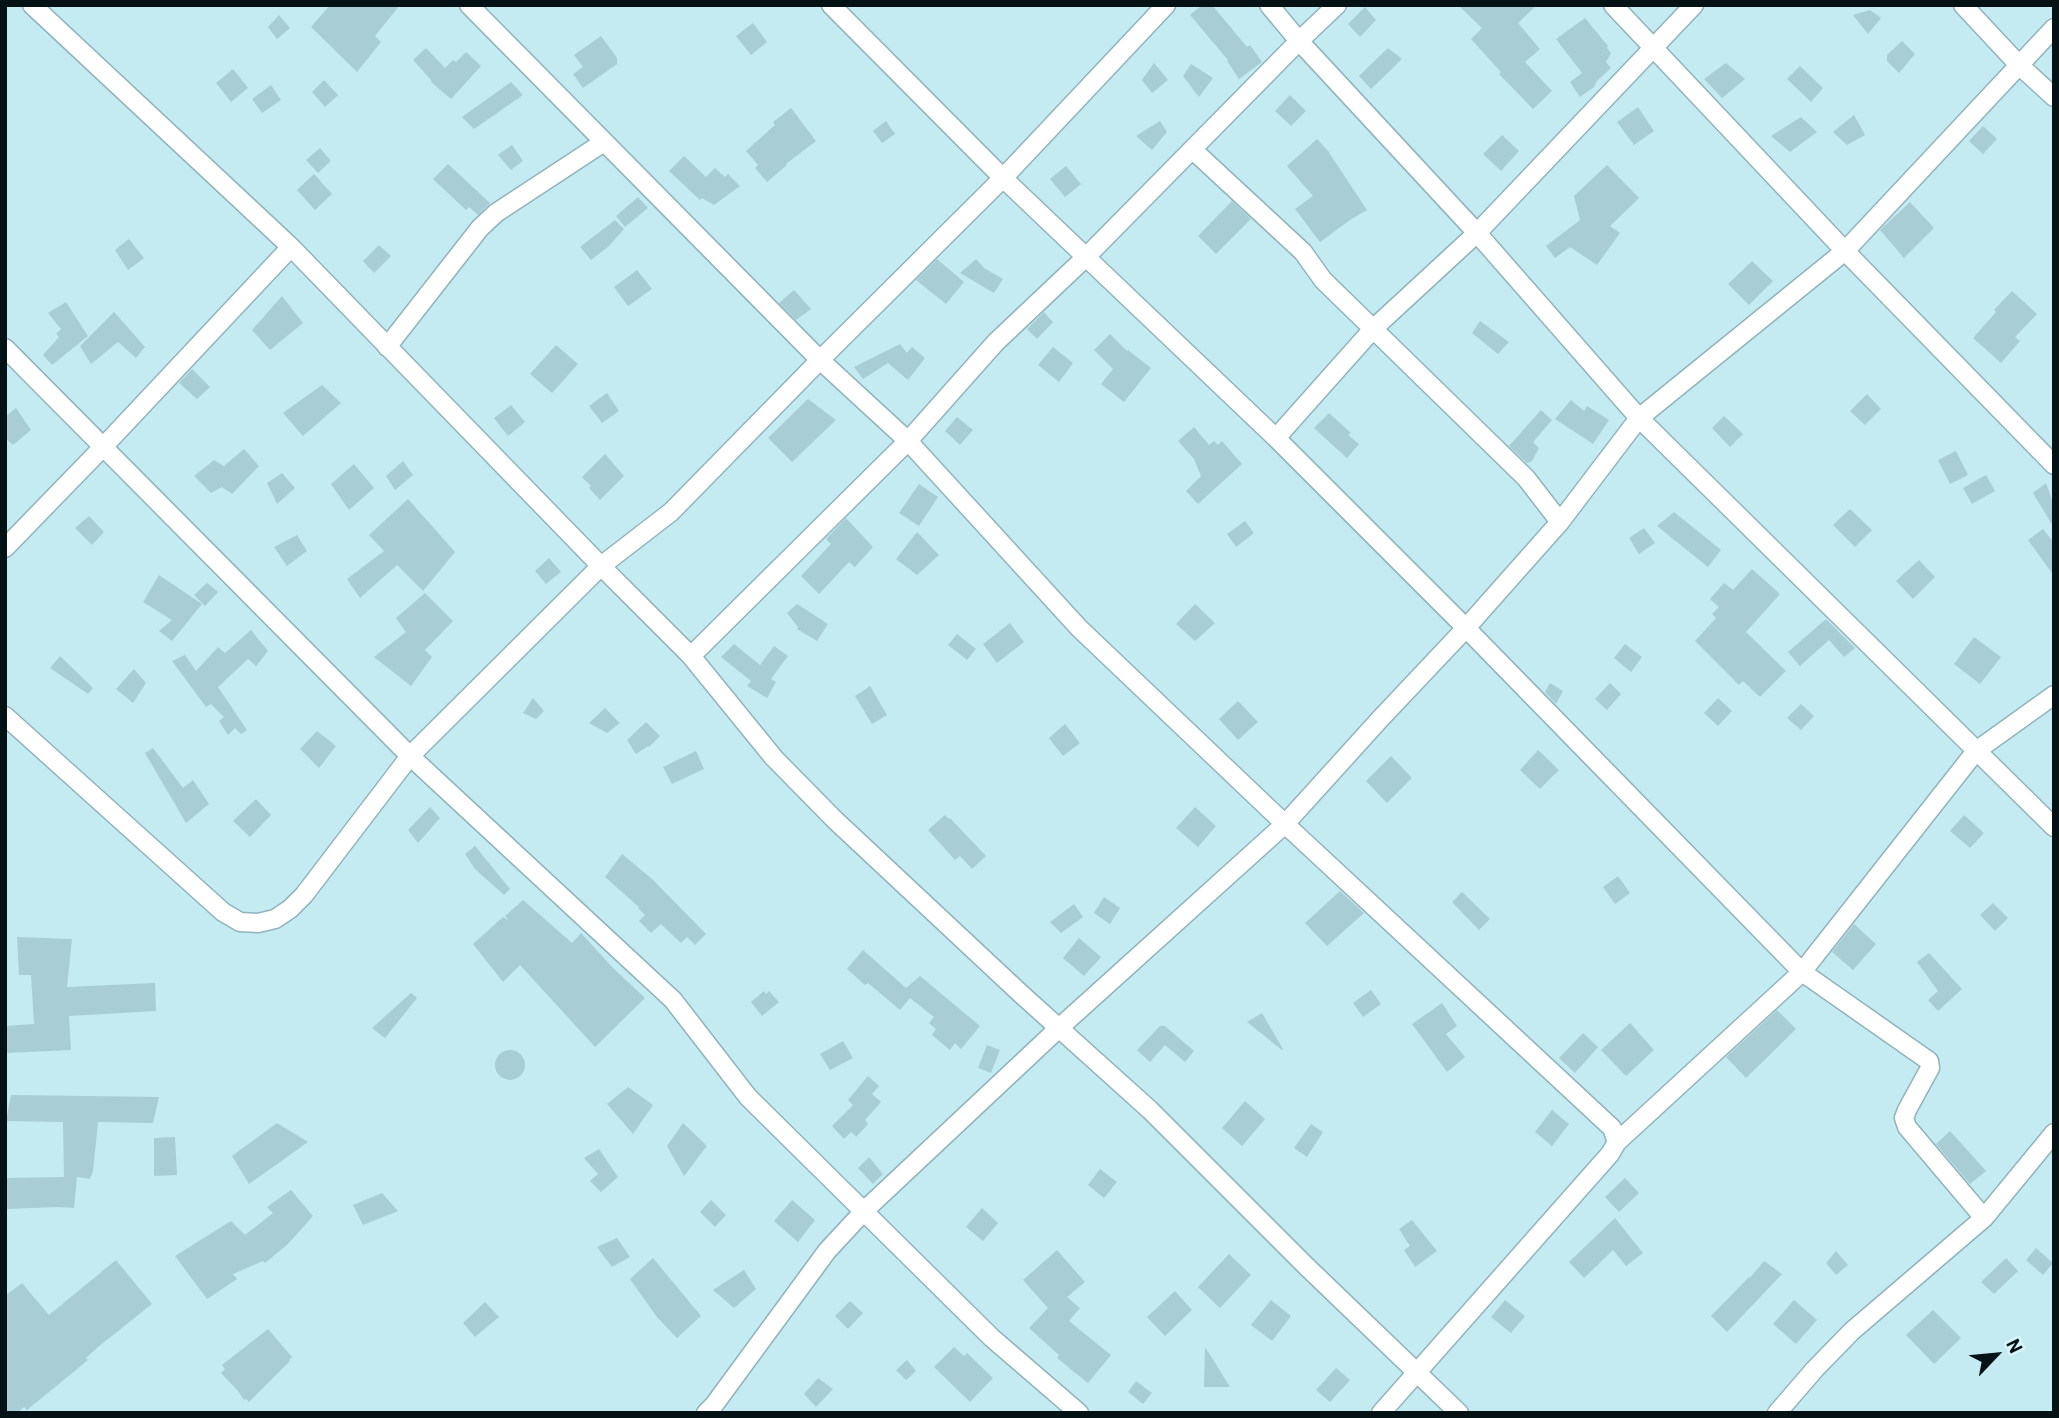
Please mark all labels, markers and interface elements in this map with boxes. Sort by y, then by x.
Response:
north arrow [1961,1320,2031,1390]
text: N [2002,1335,2028,1356]

